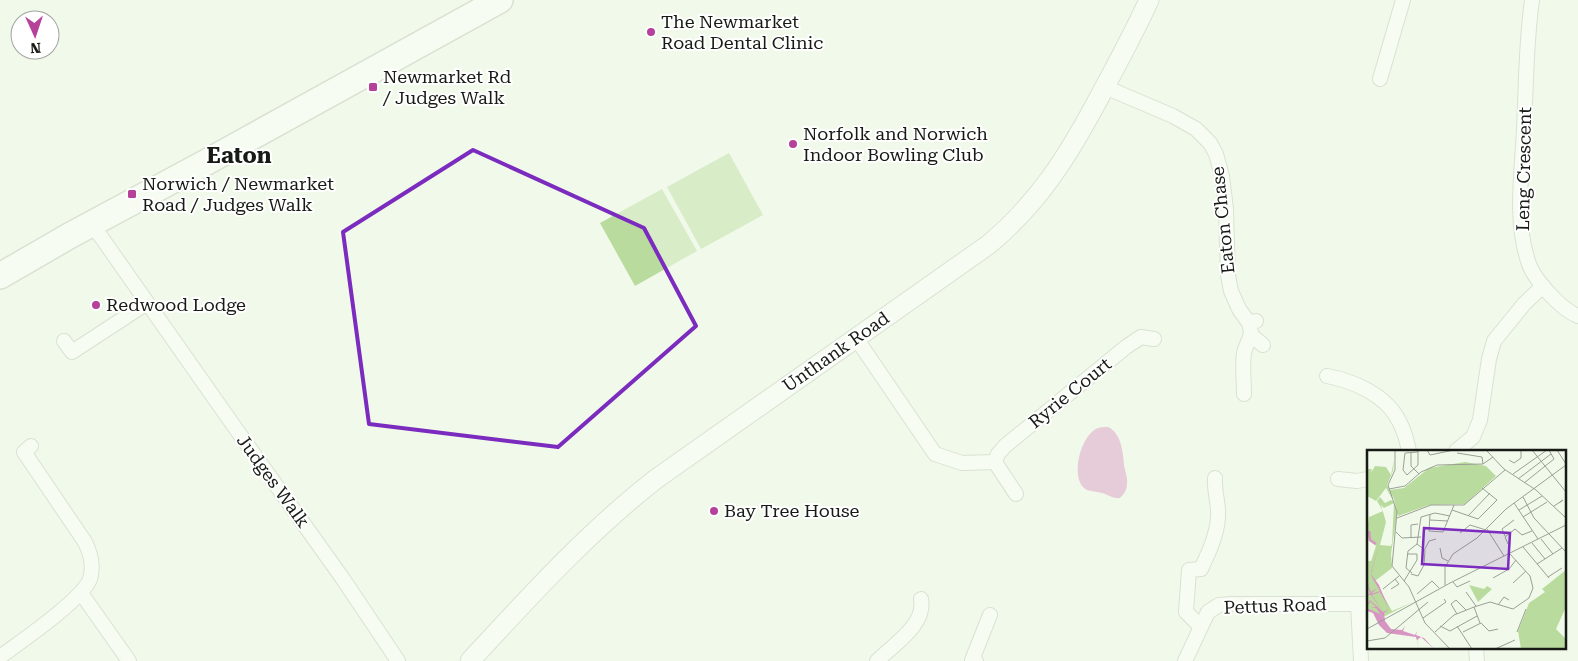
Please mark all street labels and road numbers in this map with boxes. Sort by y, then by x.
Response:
street label: Leng Crescent [1512,106,1535,231]
street label: Eaton Chase [1206,165,1239,275]
street label: Unthank Road [778,307,893,396]
street label: Ryrie Court [1024,353,1115,432]
street label: Judges Walk [233,430,314,531]
street label: Pettus Road [1223,593,1327,618]

